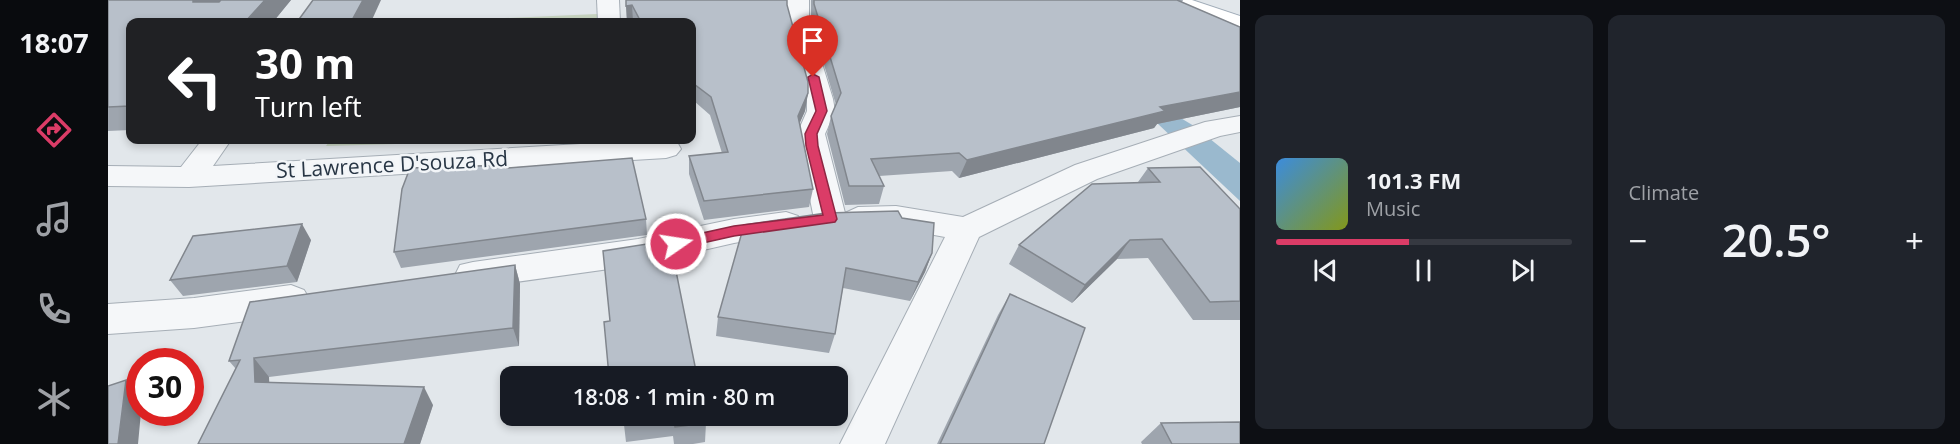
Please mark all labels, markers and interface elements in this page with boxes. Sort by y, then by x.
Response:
pin [787,15,838,77]
text: 18:07 [19,24,89,61]
icon: arrive [796,24,829,57]
text: 30 m [255,34,355,91]
icon: left [156,42,234,120]
text: Turn left [255,88,362,125]
icon: directions [33,109,75,151]
street label: St Lawrence D'souza Rd [275,144,509,184]
text: 101.3 FM [1366,165,1461,195]
text: Climate [1629,179,1699,206]
text: Music [1366,195,1420,222]
icon: music [33,198,75,240]
text: 20.5° [1722,209,1831,270]
position arrow [644,212,708,276]
text: − [1629,218,1647,263]
text: + [1905,218,1924,263]
icon: previous [1309,254,1342,287]
icon: pause [1407,254,1440,287]
icon: next [1506,254,1539,287]
icon: phone [33,288,75,330]
speed limit sign: 30 [126,348,204,426]
icon: climate [33,378,75,420]
text: 18:08 · 1 min · 80 m [573,381,775,411]

